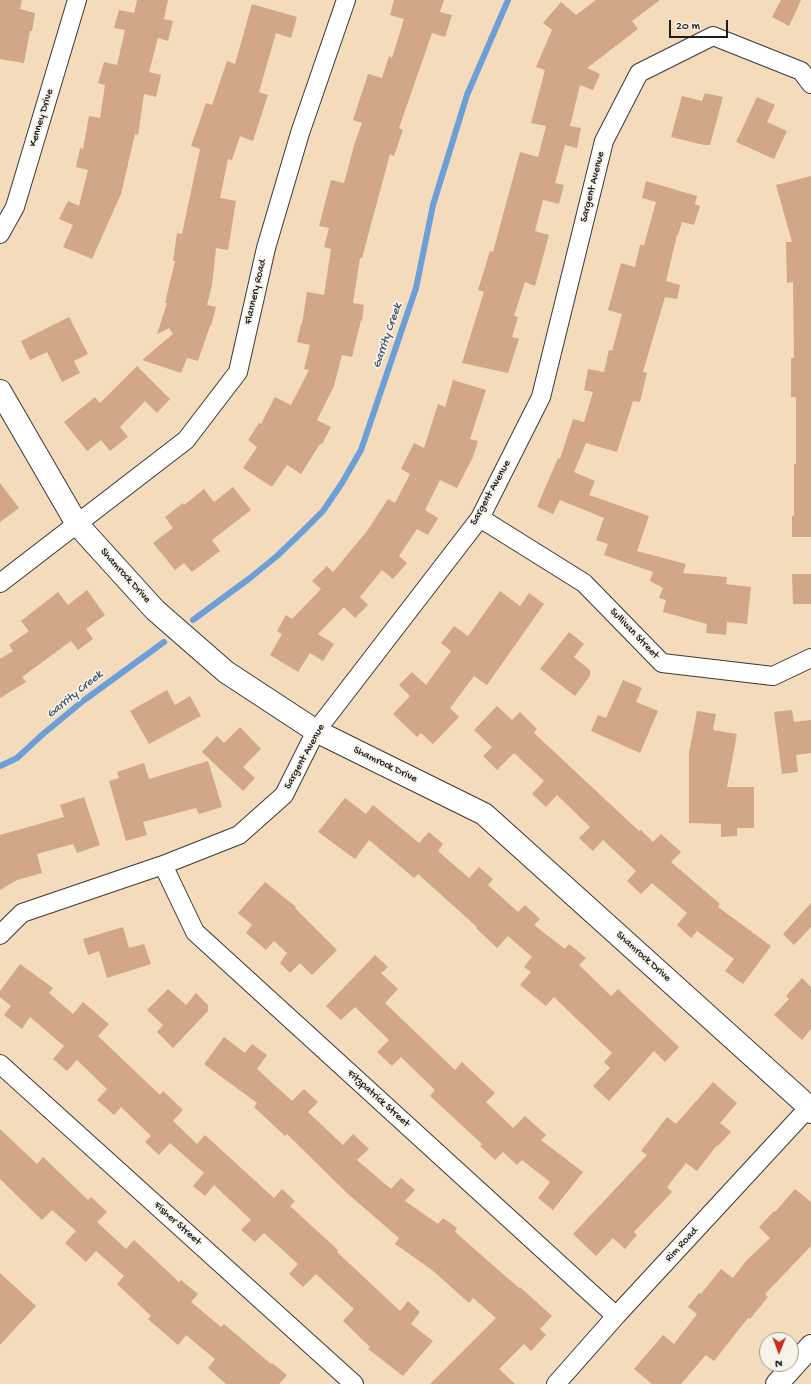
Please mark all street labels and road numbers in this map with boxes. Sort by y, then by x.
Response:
street label: Kenney Drive [27,87,57,149]
street label: Sargent Avenue [578,150,608,224]
street label: Flannery Road [242,258,270,326]
street label: Sargent Avenue [468,458,514,528]
street label: Shamrock Drive [97,546,153,606]
street label: Sullivan Street [606,606,662,662]
street label: Sargent Avenue [282,722,328,792]
street label: Shamrock Drive [351,744,419,786]
street label: Shamrock Drive [613,929,673,985]
street label: Fitzpatrick Street [344,1067,412,1131]
street label: Fisher Street [150,1199,204,1249]
street label: Rim Road [663,1225,701,1265]

